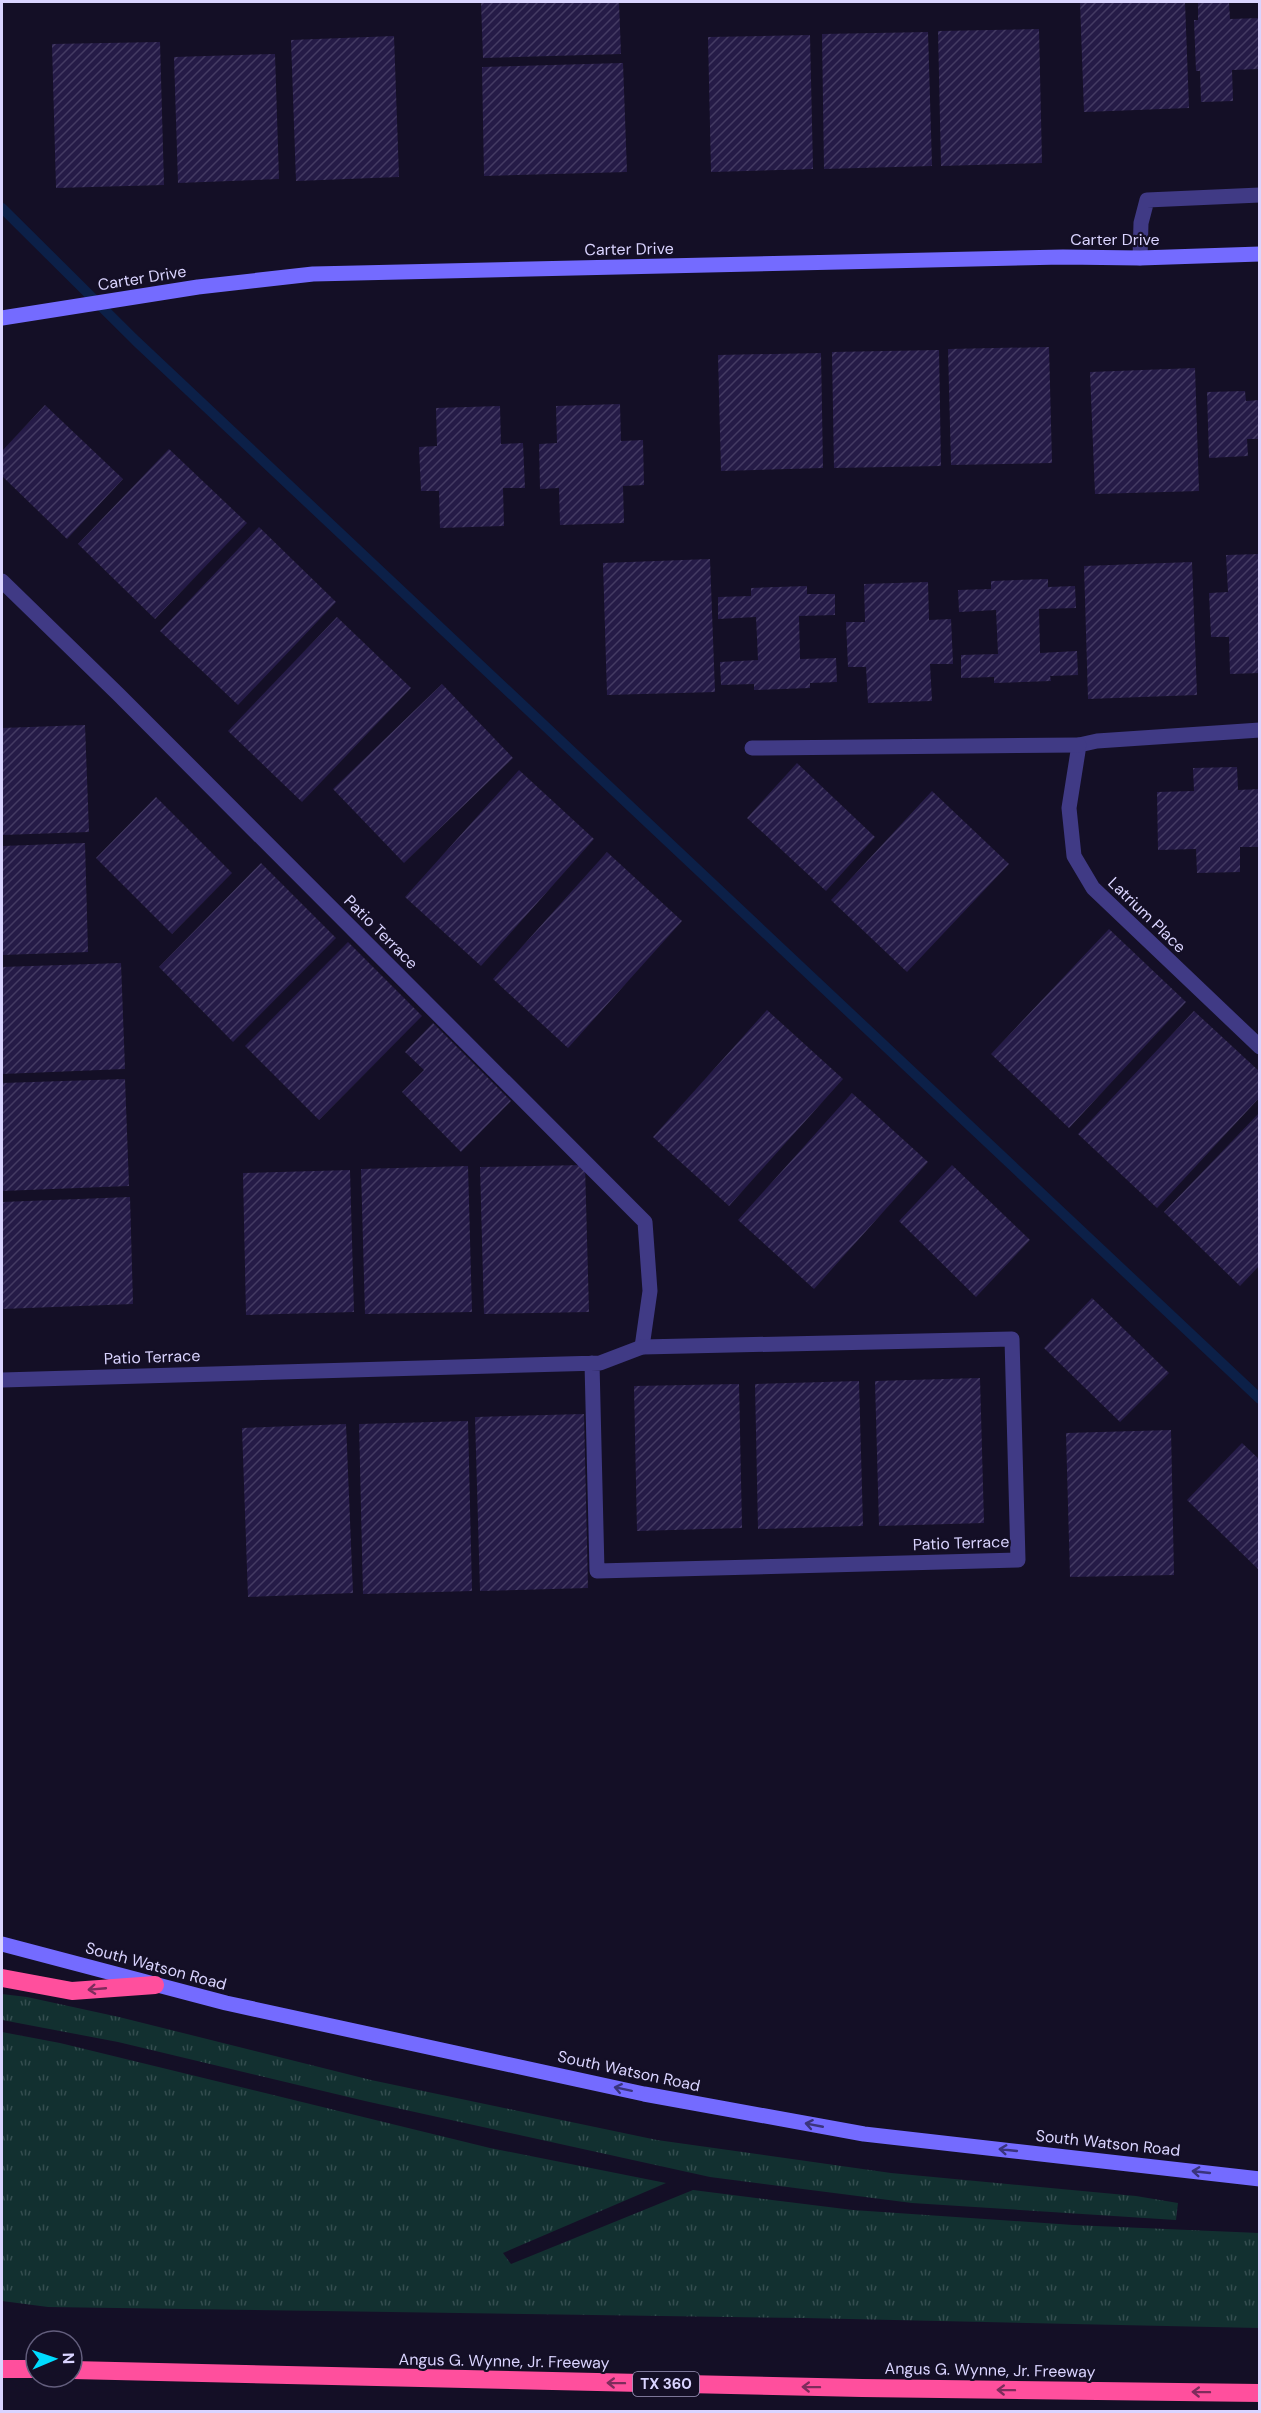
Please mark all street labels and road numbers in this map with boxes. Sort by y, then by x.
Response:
street label: Carter Drive [1070,229,1160,250]
street label: Carter Drive [584,238,674,260]
street label: Carter Drive [96,261,188,295]
street label: Latrium Place [1104,873,1190,957]
street label: Patio Terrace [339,890,423,974]
street label: Patio Terrace [103,1345,201,1369]
street label: Patio Terrace [912,1531,1010,1555]
street label: South Watson Road [83,1937,229,1995]
street label: South Watson Road [556,2046,702,2096]
street label: South Watson Road [1035,2125,1181,2161]
street label: Angus G. Wynne, Jr. Freeway [398,2349,610,2373]
street label: Angus G. Wynne, Jr. Freeway [884,2358,1096,2382]
road number: TX 360 [633,2372,699,2396]

